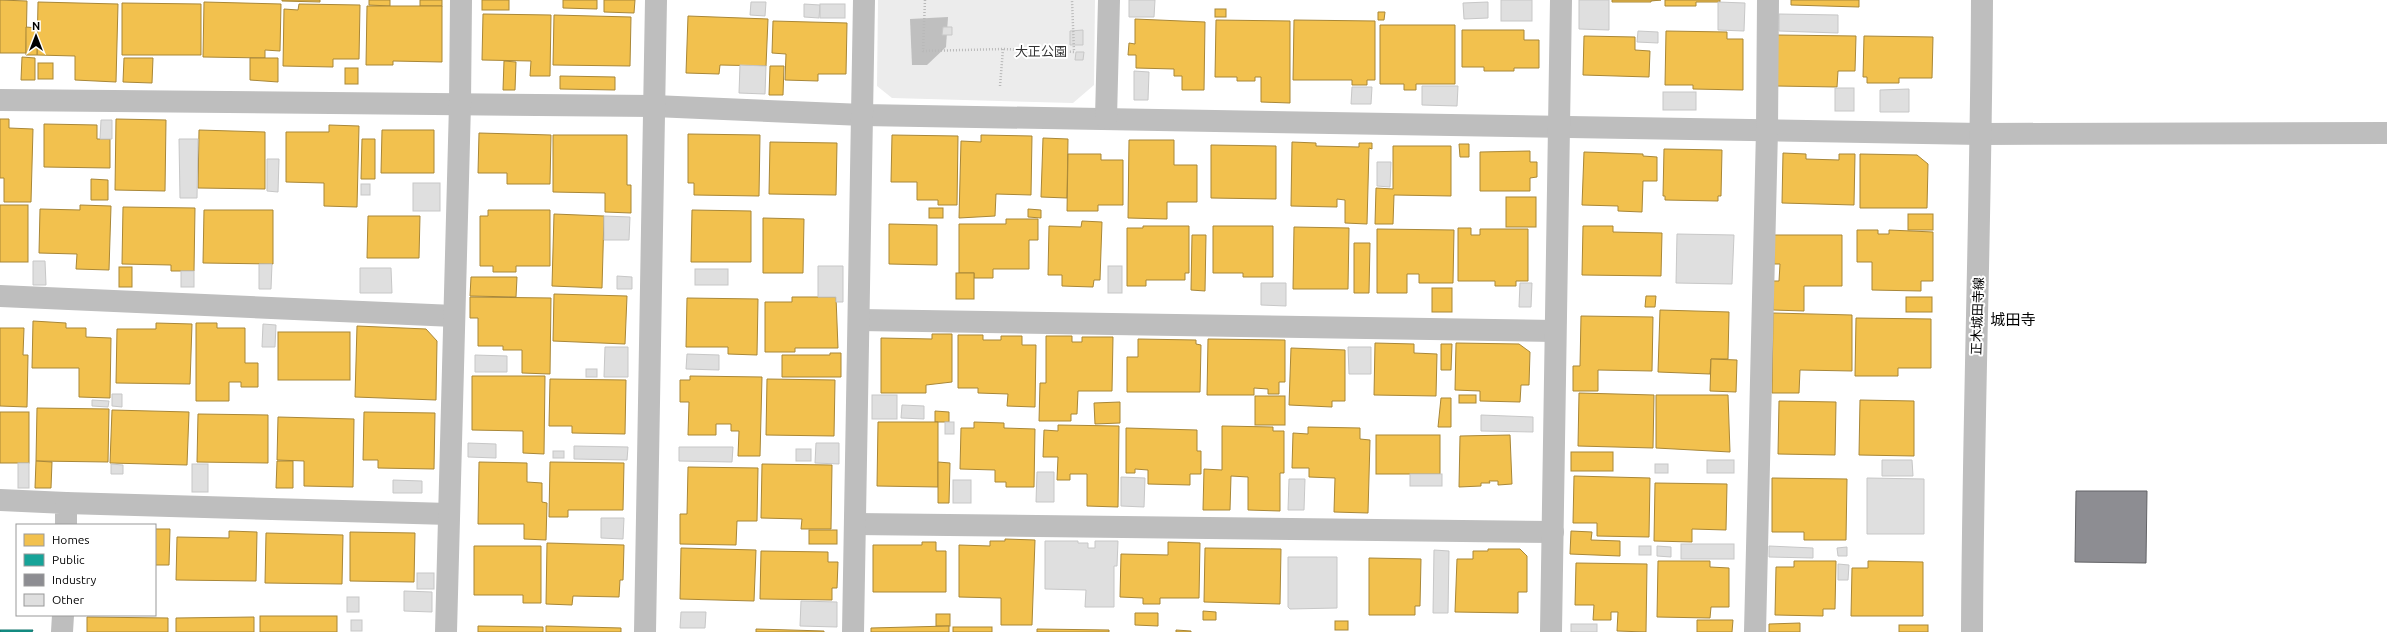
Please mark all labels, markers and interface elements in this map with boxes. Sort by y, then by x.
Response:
north arrow [16,16,56,56]
text: N [32,20,40,32]
park label: 大正公園 [1015,44,1067,58]
street label: 正木城田寺線 [1969,277,1985,355]
district label: 城田寺 [1990,311,2036,328]
legend [16,524,156,616]
text: Homes [52,533,90,546]
text: Public [52,553,85,566]
text: Industry [52,573,97,586]
text: Other [52,593,85,606]

